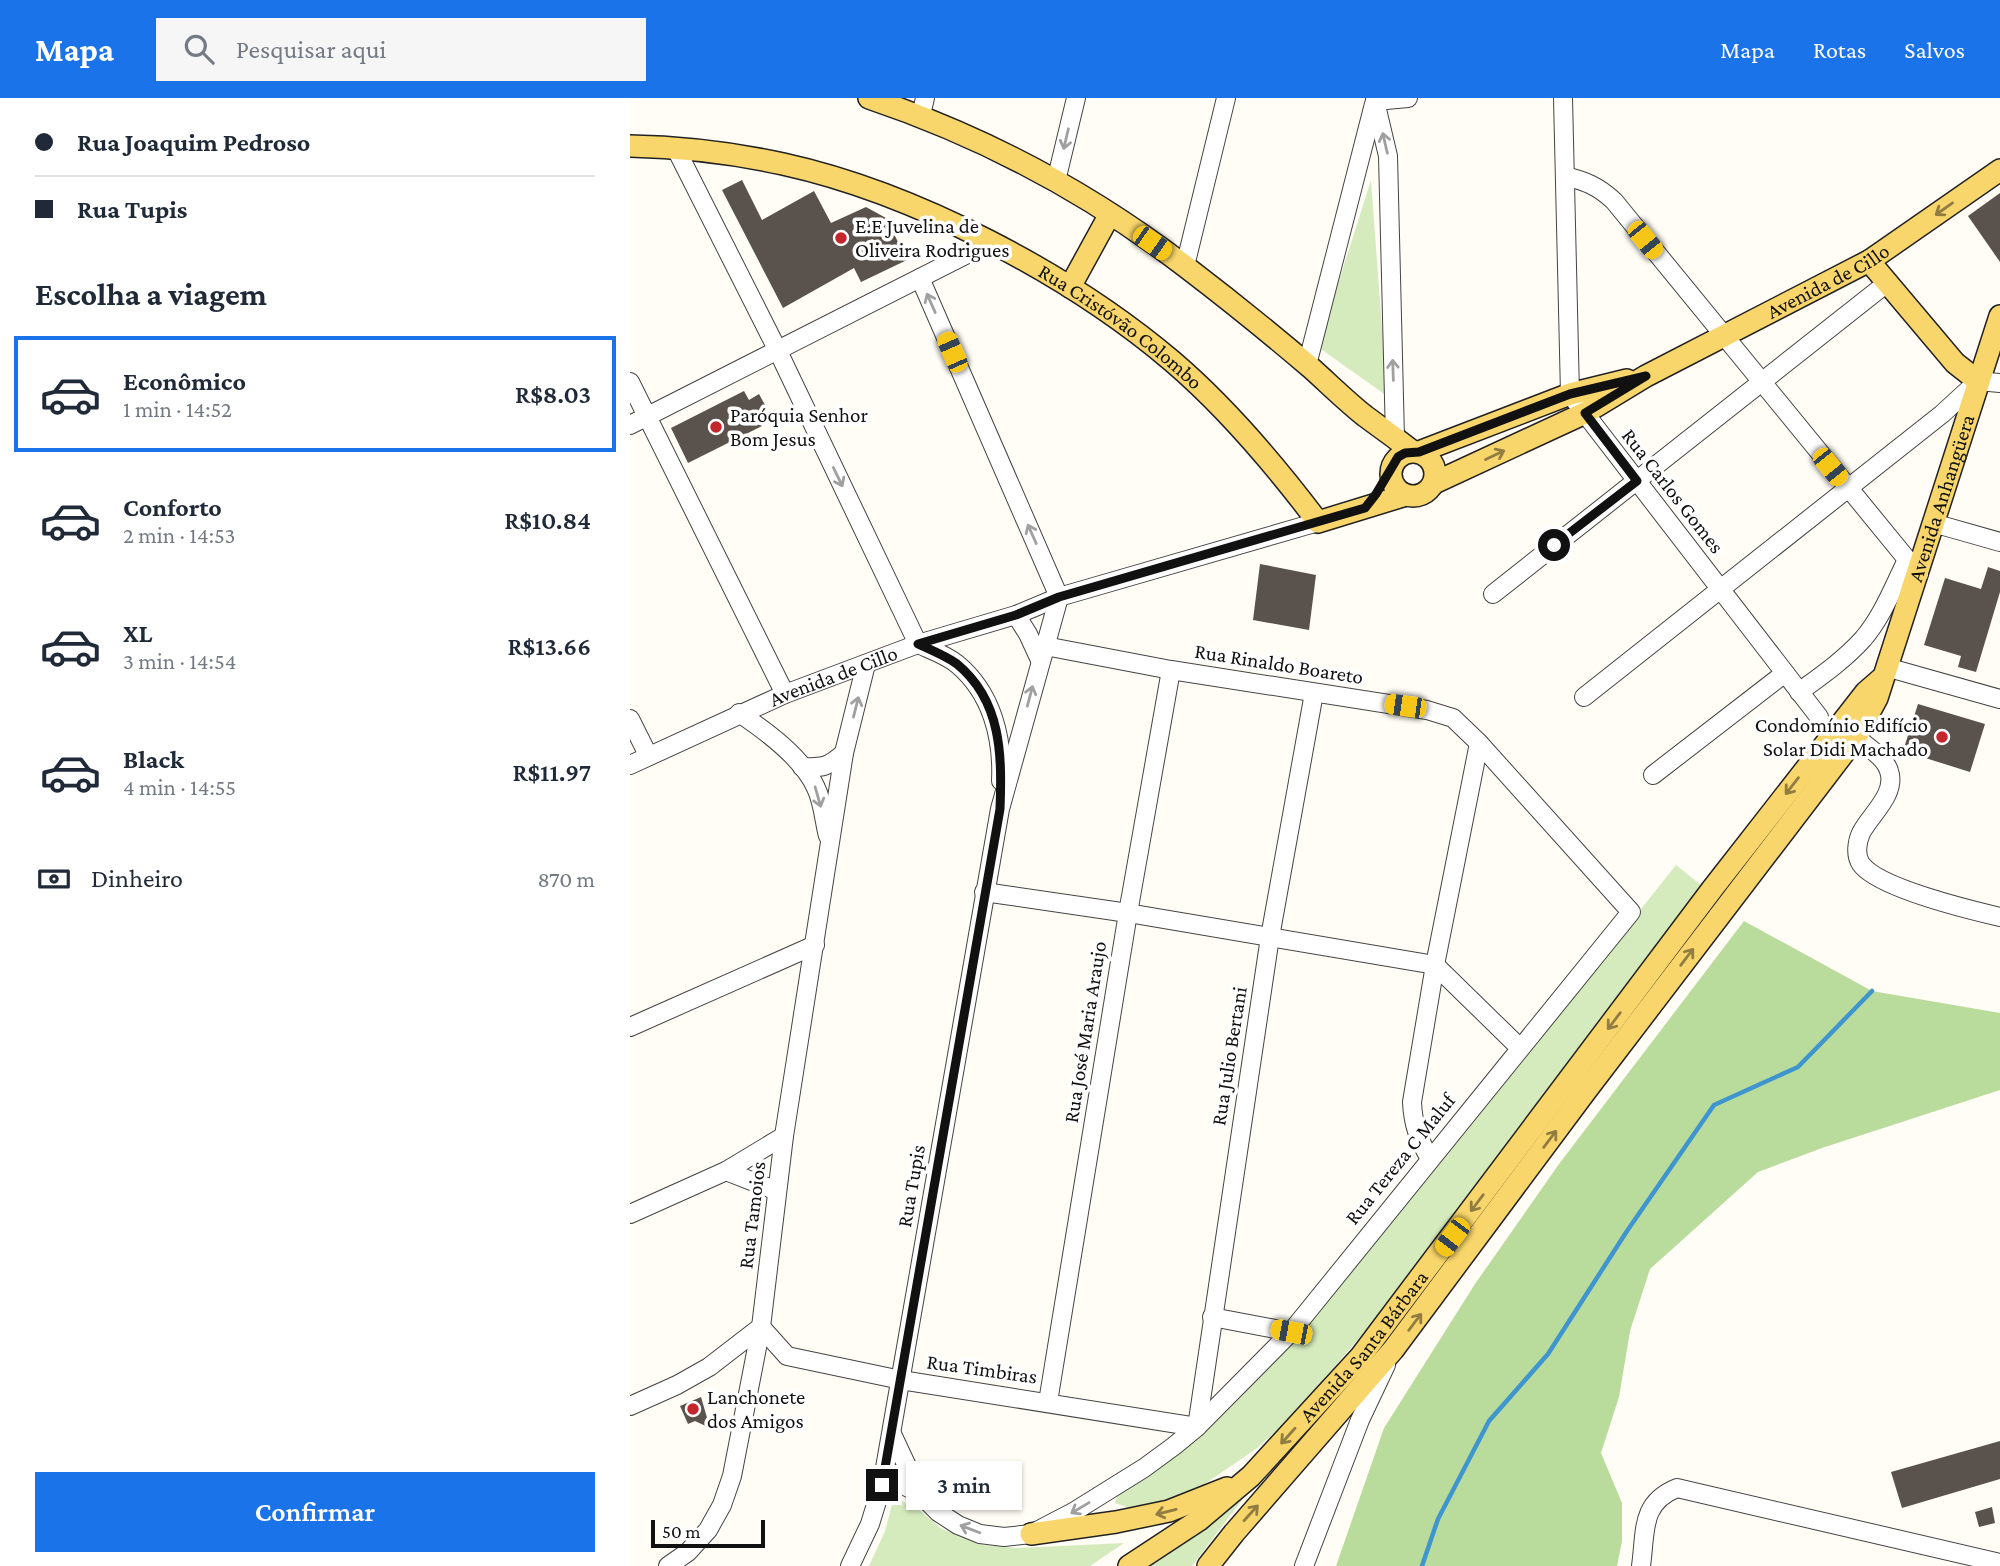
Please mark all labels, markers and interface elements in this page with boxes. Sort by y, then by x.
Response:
search box [156,18,646,81]
icon: search [180,30,218,68]
text: Mapa [35,31,114,68]
text: Pesquisar aqui [236,35,386,64]
text: Mapa [1720,36,1775,63]
text: Rotas [1813,36,1866,63]
text: Salvos [1904,36,1965,63]
one-way arrow [1059,127,1072,150]
text: Rua Joaquim Pedroso [77,128,310,157]
one-way arrow [1377,132,1391,155]
text: Rua Tupis [77,195,187,224]
one-way arrow [1935,202,1954,216]
place label: E.E Juvelina de Oliveira Rodrigues [855,214,1010,262]
car [1624,217,1667,263]
car [1129,222,1176,264]
marker: E.E Juvelina de Oliveira Rodrigues [833,230,849,246]
street label: Avenida de Cillo [1763,239,1894,324]
street label: Rua Cristóvão Colombo [1034,259,1207,394]
text: Escolha a viagem [35,276,267,312]
one-way arrow [924,293,937,315]
car [934,329,971,375]
one-way arrow [1387,358,1400,381]
icon: car [39,363,102,426]
text: Econômico [123,367,246,396]
text: R$8.03 [515,380,591,409]
text: 1 min · 14:52 [123,396,232,422]
place label: Paróquia Senhor Bom Jesus [730,403,868,451]
street label: Avenida Anhangüera [1903,411,1980,585]
marker: Paróquia Senhor Bom Jesus [708,419,724,435]
street label: Rua Carlos Gomes [1617,424,1729,558]
car [1809,444,1852,490]
one-way arrow [1485,447,1506,460]
one-way arrow [832,466,845,487]
icon: car [39,489,102,552]
text: Conforto [123,493,222,522]
text: R$10.84 [504,506,591,535]
text: 2 min · 14:53 [123,522,235,548]
one-way arrow [1025,524,1038,546]
route start [1538,529,1570,561]
icon: car [39,615,102,678]
text: XL [123,619,152,648]
text: R$13.66 [508,632,591,661]
street label: Rua Rinaldo Boareto [1193,639,1365,689]
street label: Avenida de Cillo [765,641,901,712]
text: 3 min · 14:54 [123,648,236,674]
one-way arrow [1025,685,1038,707]
car [1383,693,1428,719]
one-way arrow [849,696,863,719]
place label: Condomínio Edifício Solar Didi Machado [1755,713,1928,761]
marker: Condomínio Edifício Solar Didi Machado [1934,729,1950,745]
icon: car [39,741,102,804]
text: Black [123,745,184,774]
text: R$11.97 [512,758,591,787]
text: 4 min · 14:55 [123,774,236,800]
one-way arrow [1785,777,1800,795]
one-way arrow [812,785,825,807]
icon: cash [35,860,73,898]
text: Dinheiro [91,864,183,893]
text: 870 m [538,866,595,892]
street label: Rua José Maria Araujo [1059,940,1111,1124]
one-way arrow [1680,948,1695,967]
street label: Rua Julio Bertani [1206,984,1252,1127]
one-way arrow [1606,1011,1621,1030]
street label: Rua Tereza C Maluf [1340,1087,1461,1229]
one-way arrow [1543,1130,1558,1149]
street label: Rua Tupis [892,1143,930,1229]
street label: Rua Tamoios [734,1160,770,1270]
one-way arrow [1470,1193,1485,1212]
car [1431,1214,1474,1260]
street label: Avenida Santa Bárbara [1295,1266,1433,1427]
one-way arrow [1407,1313,1422,1331]
car [1269,1318,1314,1346]
street label: Rua Timbiras [925,1349,1039,1389]
place label: Lanchonete dos Amigos [707,1385,805,1433]
marker: Lanchonete dos Amigos [685,1401,701,1417]
one-way arrow [1280,1427,1296,1445]
callout: 3 min [906,1460,1022,1510]
route end [866,1469,898,1501]
button: Confirmar [35,1472,595,1552]
text: 3 min [937,1472,991,1498]
one-way arrow [1071,1501,1091,1515]
one-way arrow [1243,1504,1259,1522]
one-way arrow [1155,1506,1178,1519]
scale bar [651,1517,765,1549]
text: 50 m [662,1521,701,1542]
one-way arrow [960,1522,982,1535]

